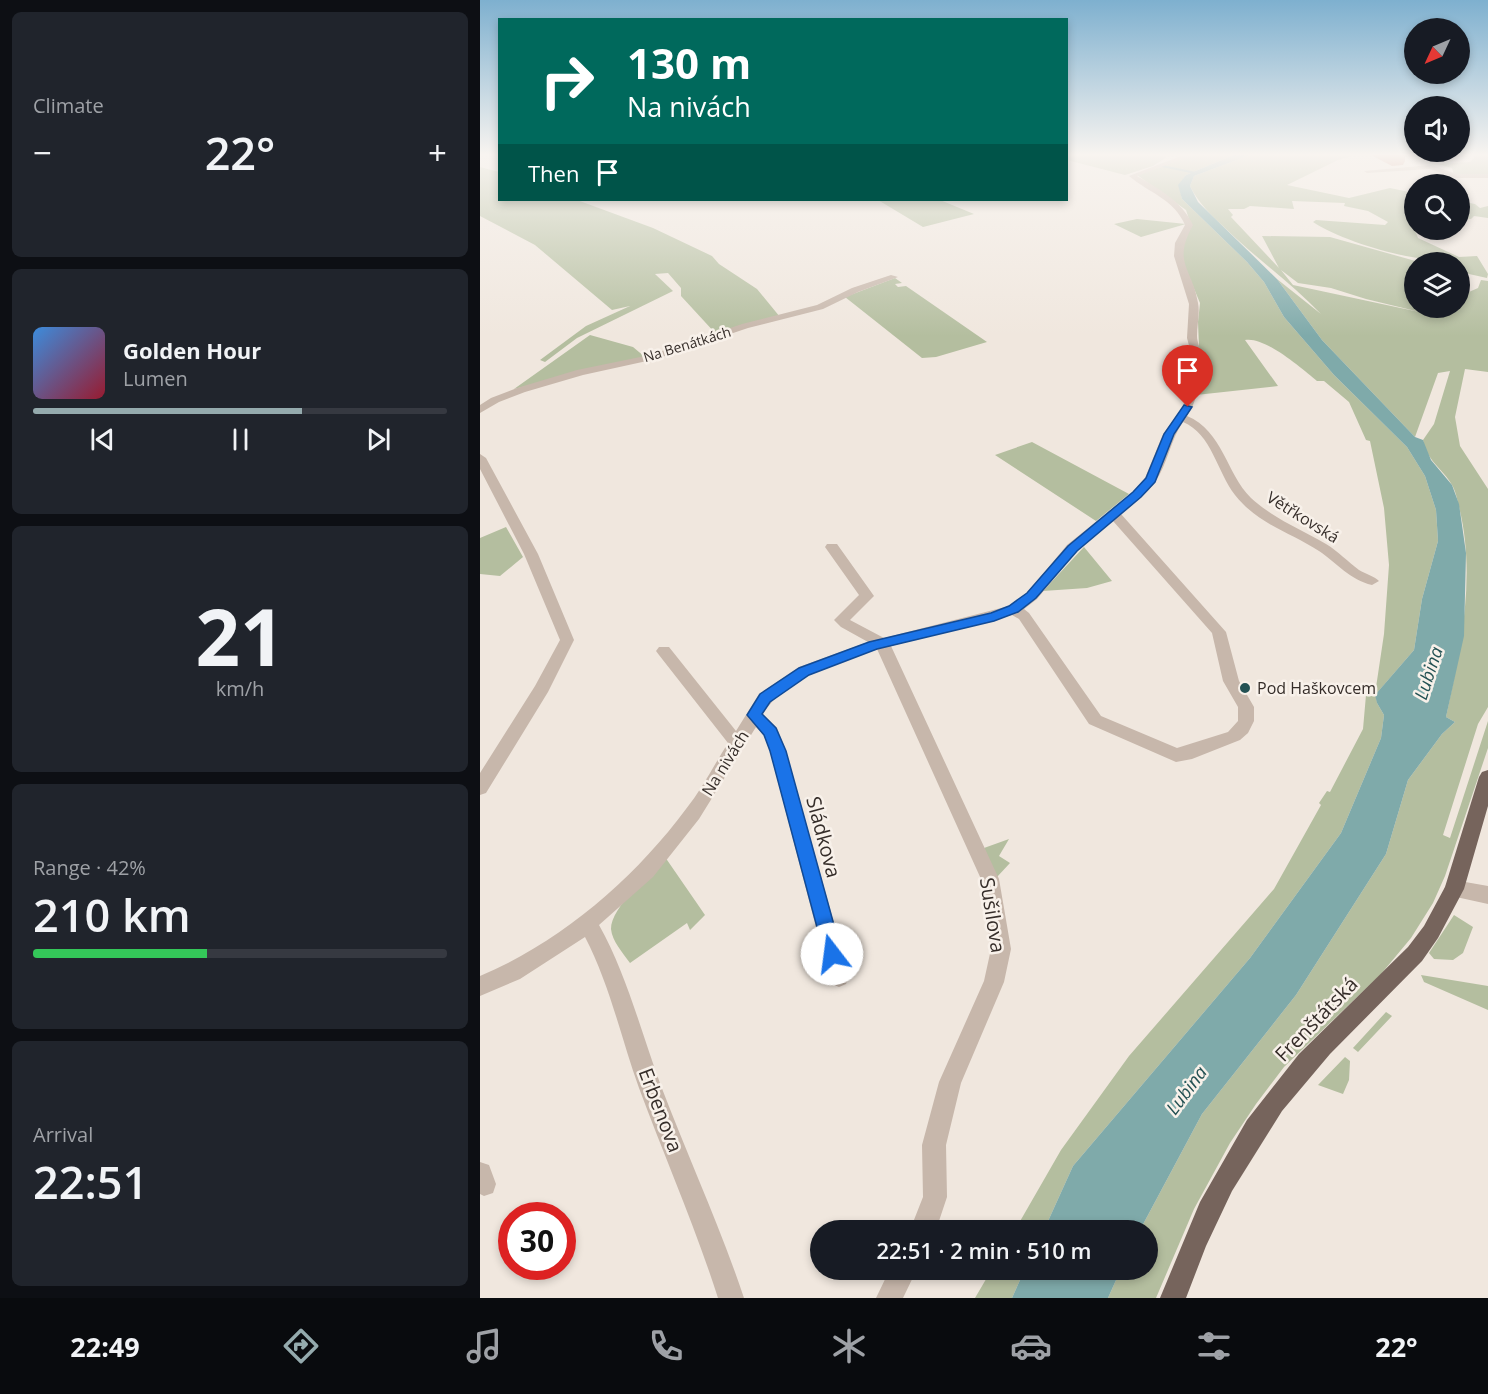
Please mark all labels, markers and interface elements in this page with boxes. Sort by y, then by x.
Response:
north arrow [1404,18,1470,84]
map controls [1404,18,1470,318]
text: 130 m [627,34,751,91]
icon: right [528,42,606,120]
text: Na nivách [627,88,751,125]
text: Climate [33,92,104,119]
button: sound [1404,96,1470,162]
text: 22° [205,122,275,183]
text: − [33,130,52,175]
text: + [428,130,447,175]
icon: arrive [591,156,624,189]
text: Then [528,158,579,188]
button: search [1404,174,1470,240]
button: layers [1404,252,1470,318]
street label: Na Benátkách [641,322,733,366]
text: Golden Hour [123,335,261,365]
pin [1162,345,1213,407]
icon: arrive [1171,354,1204,387]
text: Lumen [123,365,188,392]
icon: previous [86,423,119,456]
icon: pause [224,423,257,456]
icon: next [362,423,395,456]
street label: Větřkovská [1263,486,1343,548]
text: 21 [195,583,285,689]
water label: Lubina [1408,643,1448,703]
text: km/h [216,675,264,702]
place label: Pod Haškovcem [1257,677,1376,699]
marker: Pod Haškovcem [1238,681,1252,695]
street label: Na nivách [696,726,754,800]
street label: Sládkova [800,793,848,881]
text: Range · 42% [33,854,146,881]
street label: Sušilova [974,875,1012,955]
text: 210 km [33,884,191,945]
position arrow [800,922,864,986]
street label: Frenštátská [1269,971,1363,1067]
water label: Lubina [1160,1061,1212,1119]
street label: Erbenova [633,1064,689,1156]
text: Arrival [33,1121,93,1148]
text: 22:51 [33,1151,148,1212]
speed limit sign: 30 [498,1202,576,1280]
text: 22:51 · 2 min · 510 m [876,1235,1092,1265]
icon: directions [280,1325,322,1367]
icon: music [463,1325,505,1367]
icon: phone [645,1325,687,1367]
icon: climate [828,1325,870,1367]
icon: car [1010,1325,1052,1367]
icon: filters [1193,1325,1235,1367]
text: 22:49 [70,1328,140,1365]
text: 22° [1375,1328,1418,1365]

